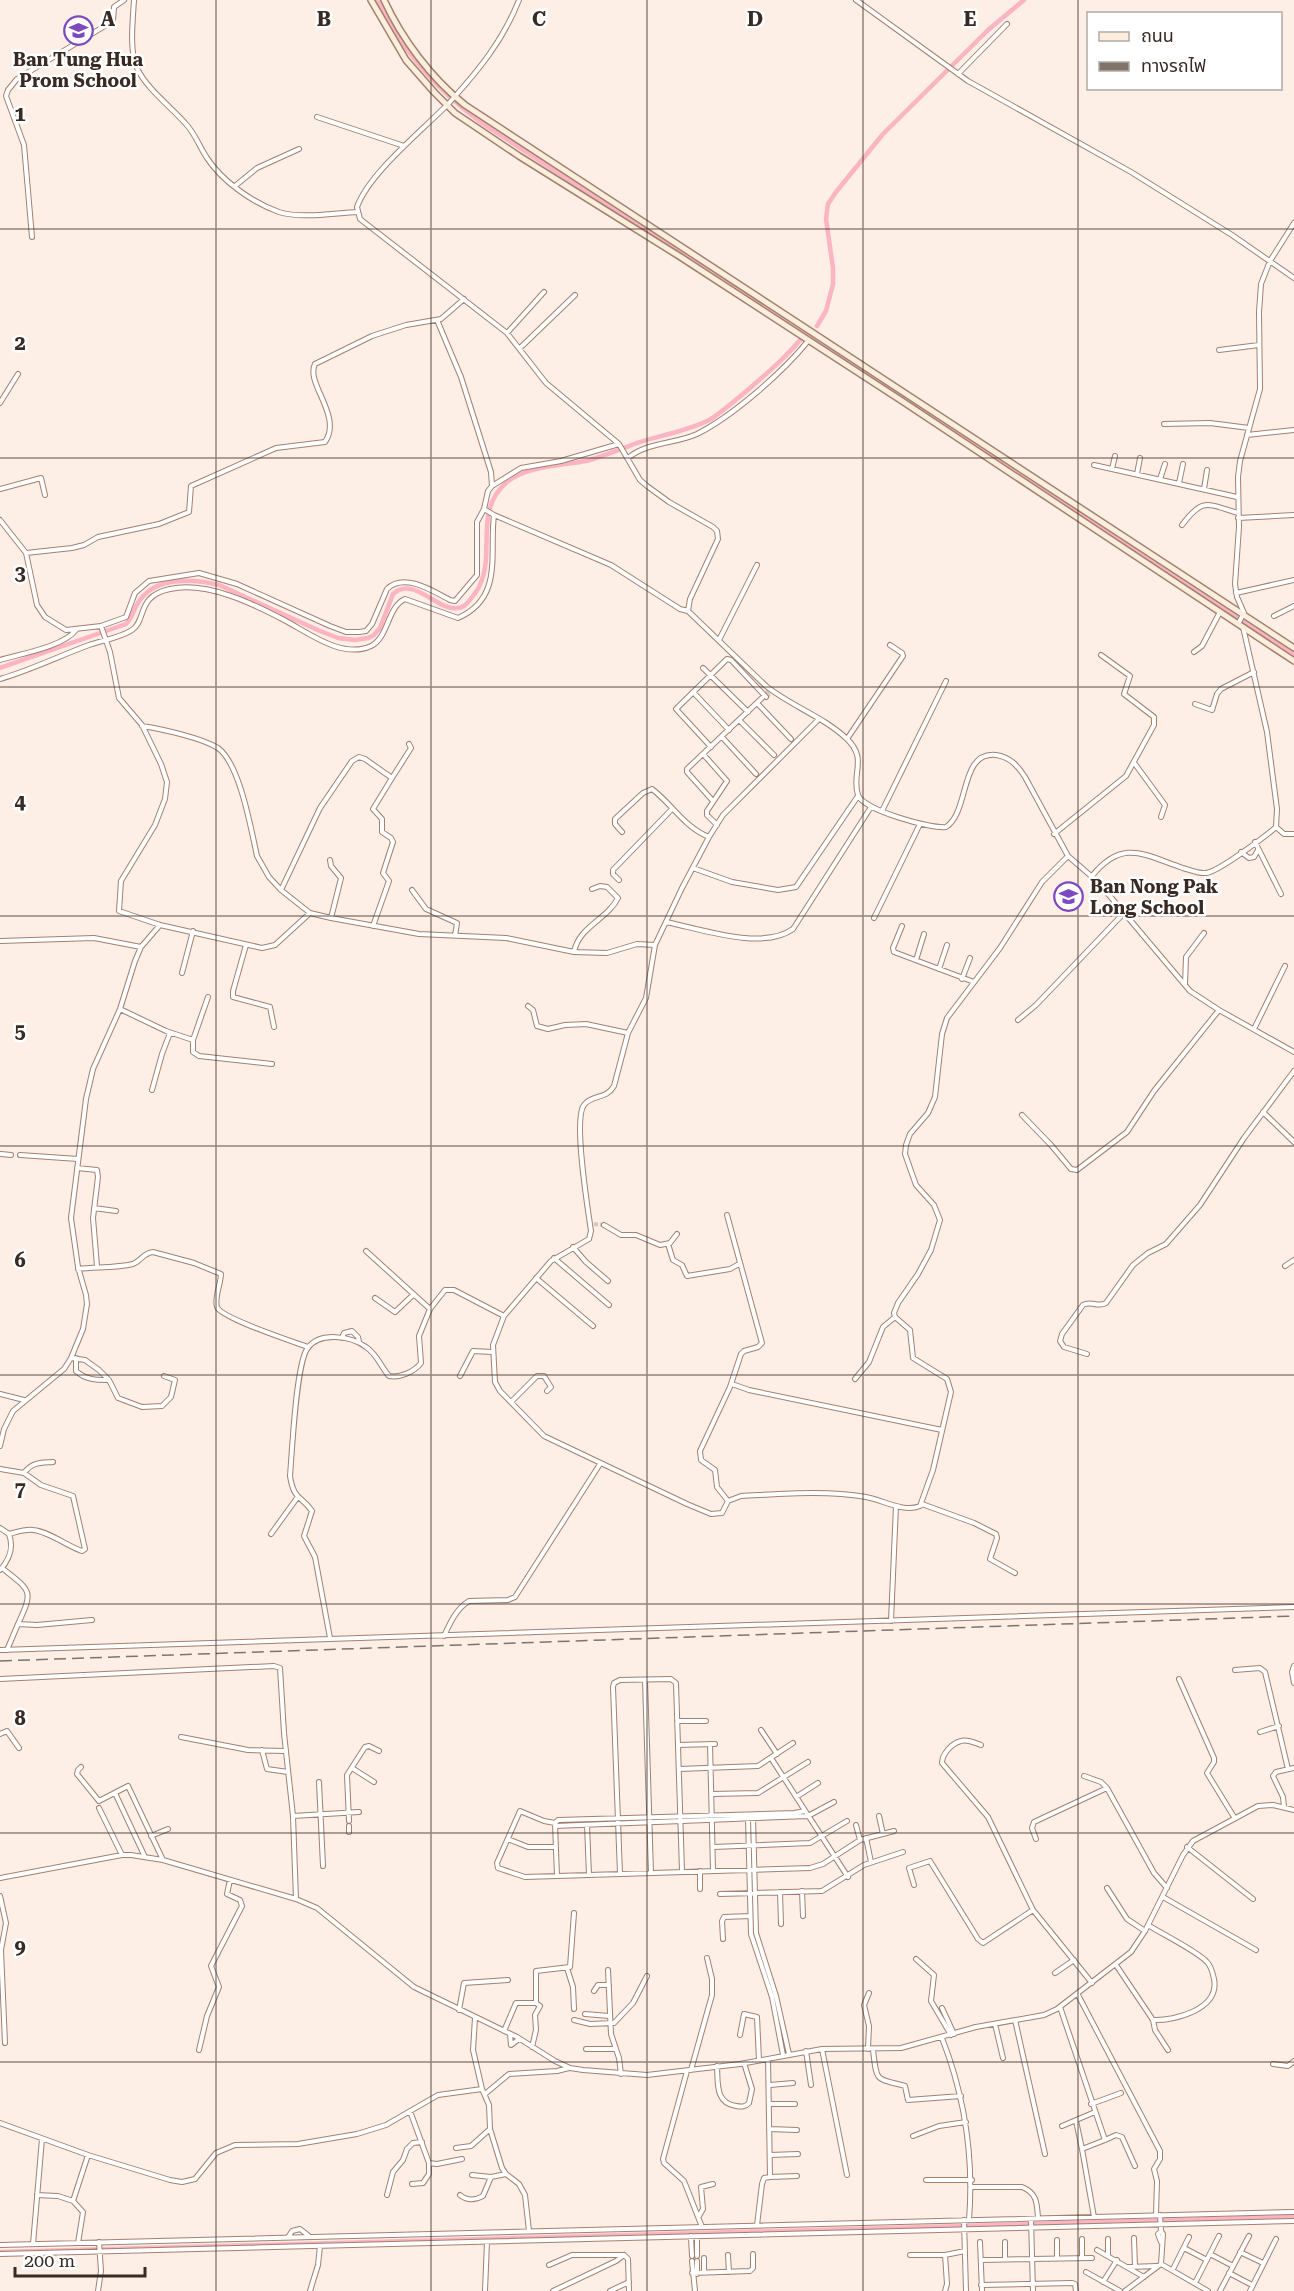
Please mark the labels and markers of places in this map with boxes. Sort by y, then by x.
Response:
school or university icon: Ban Tung Hua Prom School [62,14,94,46]
place label: Ban Tung Hua Prom School [13,49,143,91]
place label: Ban Nong Pak Long School [1090,876,1219,918]
school or university icon: Ban Nong Pak Long School [1053,880,1085,912]

